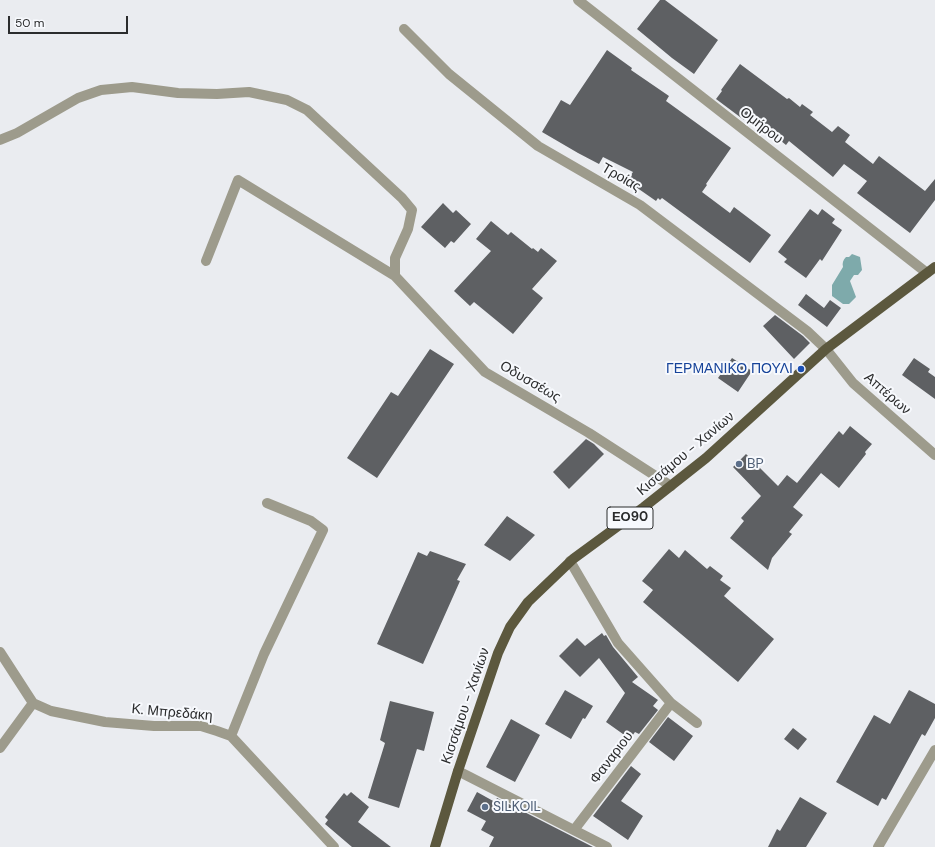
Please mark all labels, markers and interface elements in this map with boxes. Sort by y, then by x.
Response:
scale bar [10,8,130,34]
text: 50 m [15,15,44,31]
street label: Ομήρου [736,104,786,148]
street label: Τροίας [599,160,643,196]
street label: Οδυσσέως [497,358,563,406]
place label: ΓΕΡΜΑΝΙΚΟ ΠΟΥΛΙ [666,361,793,377]
marker: ΓΕΡΜΑΝΙΚΟ ΠΟΥΛΙ [796,364,806,374]
street label: Απτέρων [860,369,914,419]
street label: Κισσάμου - Χανίων [634,408,738,500]
place label: BP [747,456,764,472]
marker: BP [734,459,744,469]
road number: ΕΟ90 [607,507,653,529]
street label: Κισσάμου - Χανίων [438,646,494,766]
street label: Κ. Μπρεδάκη [131,701,213,725]
street label: Φαναριου [587,729,637,787]
place label: SILKOIL [493,799,541,815]
marker: SILKOIL [480,802,490,812]

